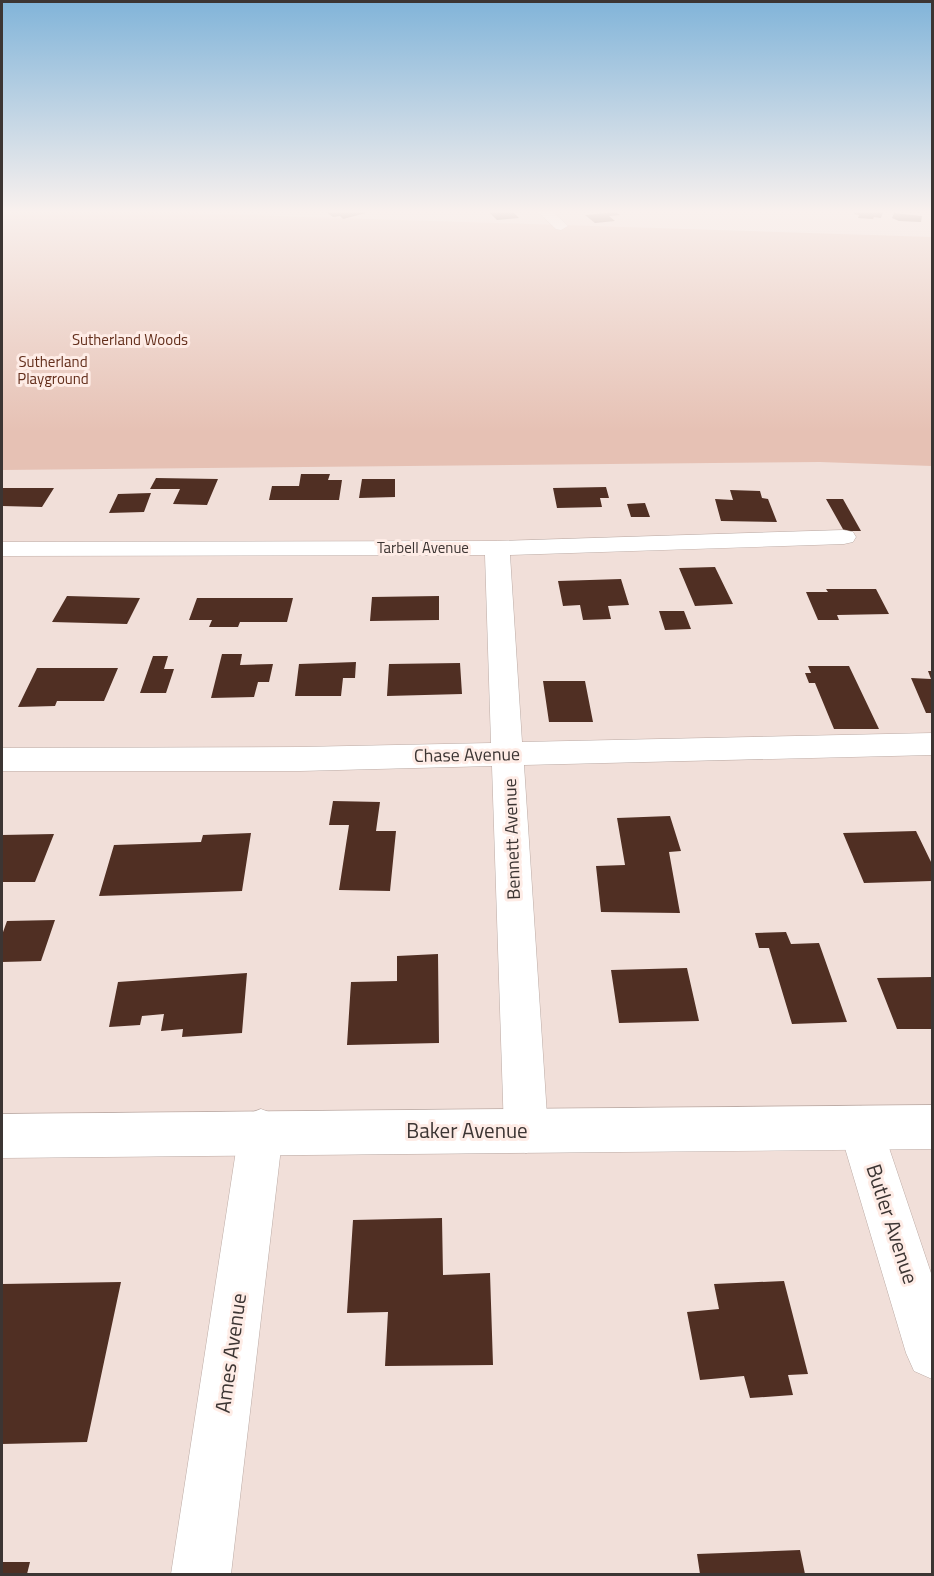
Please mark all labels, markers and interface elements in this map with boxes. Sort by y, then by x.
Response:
park label: Sutherland Woods [72,328,188,351]
park label: Sutherland Playground [17,350,89,390]
street label: Tarbell Avenue [377,536,469,559]
street label: Chase Avenue [414,740,520,769]
street label: Bennett Avenue [496,778,527,900]
street label: Baker Avenue [406,1114,528,1146]
street label: Butler Avenue [858,1160,927,1288]
street label: Ames Avenue [206,1291,254,1415]

